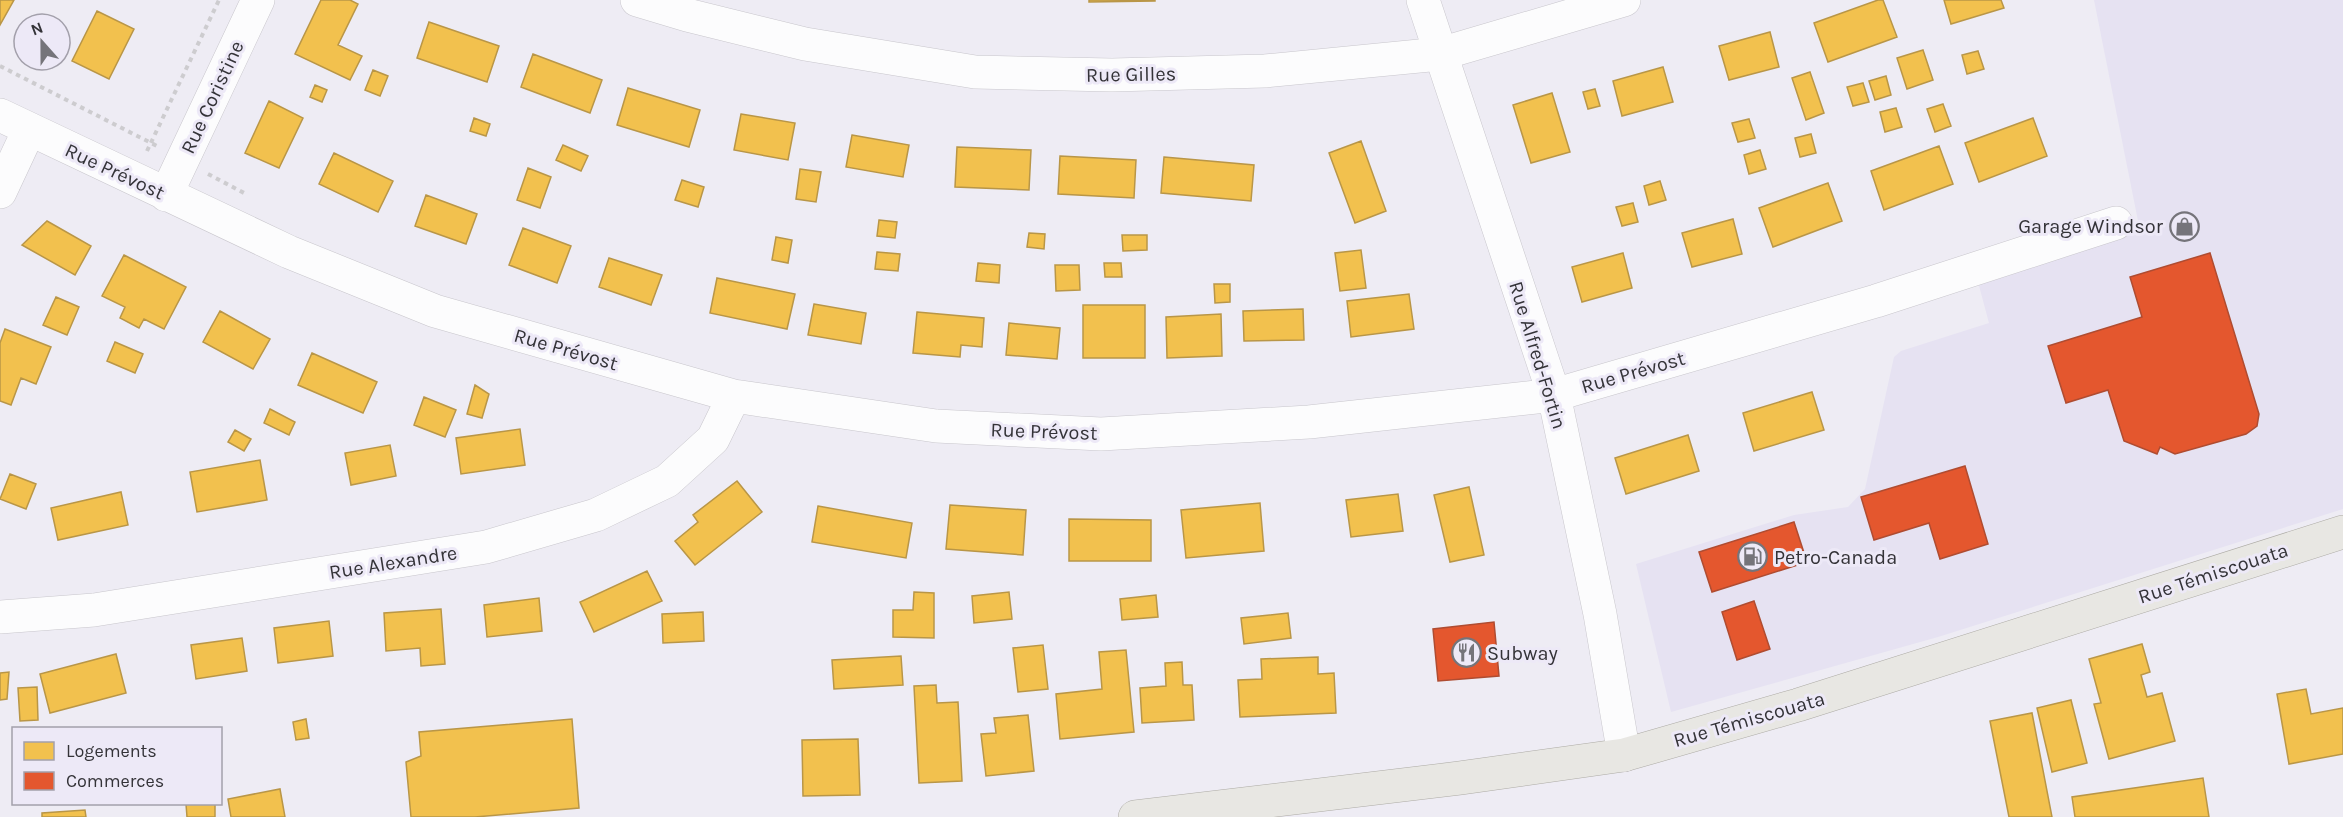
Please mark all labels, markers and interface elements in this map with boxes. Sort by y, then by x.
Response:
north arrow [12,12,72,72]
text: N [28,18,46,39]
street label: Rue Coristine [176,37,249,157]
street label: Rue Gilles [1086,62,1176,87]
street label: Rue Prévost [61,138,169,205]
shop icon: Garage Windsor [2168,210,2200,242]
place label: Garage Windsor [2018,215,2164,238]
street label: Rue Alfred-Fortin [1504,278,1571,432]
street label: Rue Prévost [511,324,621,375]
street label: Rue Prévost [1579,347,1688,398]
street label: Rue Prévost [990,418,1098,445]
street label: Rue Témiscouata [2135,538,2291,609]
street label: Rue Alexandre [327,541,459,584]
fuel station icon: Petro-Canada [1737,541,1769,573]
place label: Petro-Canada [1774,546,1897,569]
restaurant icon: Subway [1450,637,1482,669]
place label: Subway [1487,642,1558,665]
street label: Rue Témiscouata [1671,687,1827,752]
legend [12,727,222,805]
text: Logements [66,740,157,762]
text: Commerces [66,770,164,792]

